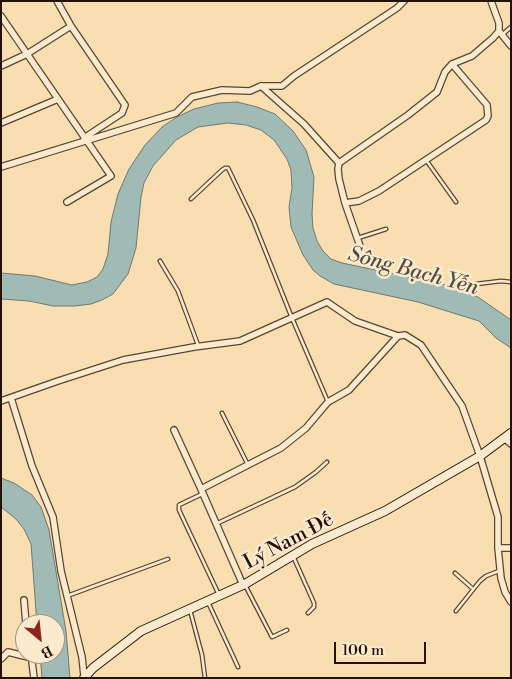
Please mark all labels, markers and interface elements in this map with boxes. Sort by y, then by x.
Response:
water label: Sông Bạch Yến [345,243,481,301]
street label: Lý Nam Đế [240,508,338,576]
north arrow [15,614,65,664]
scale bar [337,632,430,664]
text: B [38,641,55,662]
text: 100 m [342,641,384,660]

